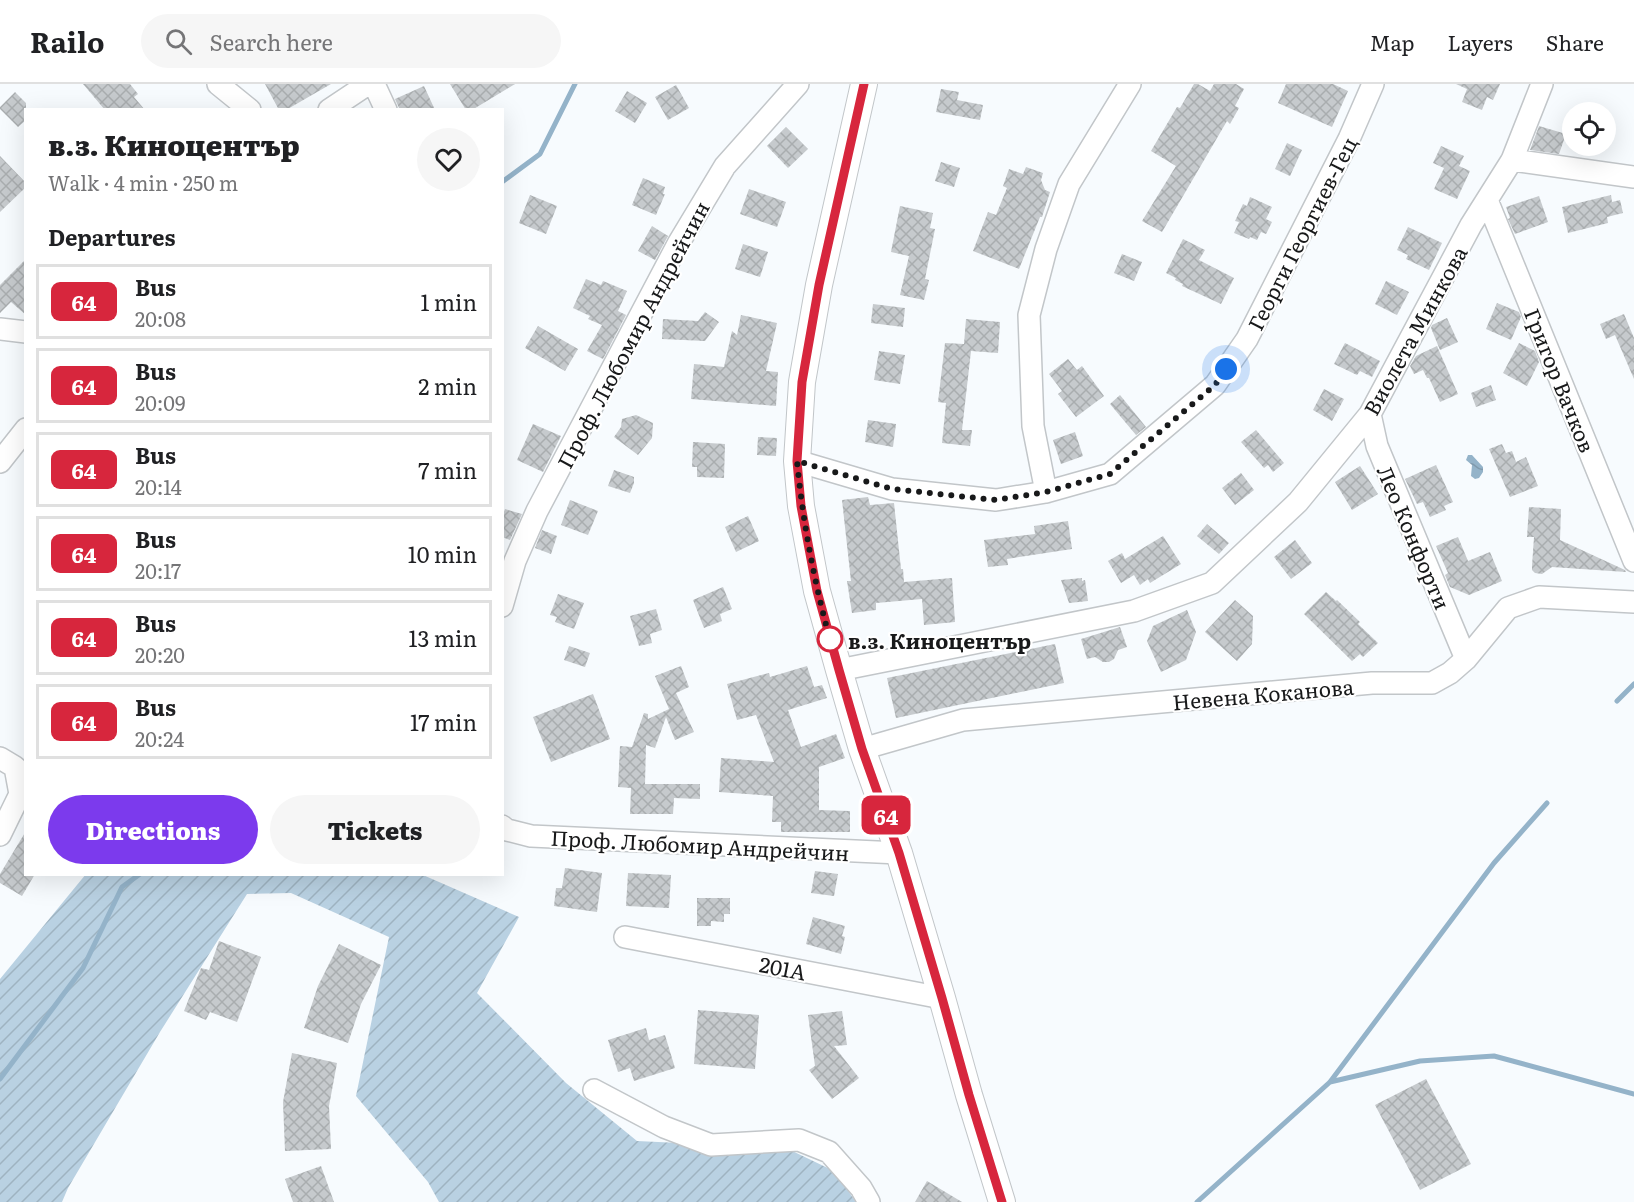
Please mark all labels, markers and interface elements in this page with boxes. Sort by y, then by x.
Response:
search box [141,14,561,68]
text: Railo [30,20,105,62]
icon: search [162,25,195,58]
text: Search here [210,25,333,58]
text: Map [1370,26,1415,57]
text: Layers [1448,26,1513,57]
text: Share [1546,26,1604,57]
map controls [1562,102,1616,156]
button: locate [1562,102,1616,156]
text: в.з. Киноцентър [48,123,300,165]
button: heart [417,128,480,191]
street label: Георги Георгиев-Гец [1239,131,1363,335]
text: Walk · 4 min · 250 m [48,167,238,197]
street label: Проф. Любомир Андрейчин [548,195,716,473]
text: Departures [48,220,175,253]
street label: Виолета Минкова [1355,239,1474,420]
text: Bus [135,270,176,303]
text: 1 min [420,285,477,318]
text: 64 [72,286,96,317]
text: 20:08 [135,303,186,333]
street label: Григор Вачков [1518,303,1604,457]
text: Bus [135,354,176,387]
your location [1211,354,1241,384]
text: 2 min [418,369,477,402]
text: 64 [72,370,96,401]
text: 20:09 [135,387,185,417]
text: Bus [135,438,176,471]
text: 7 min [418,453,477,486]
text: 64 [72,454,96,485]
street label: Лео Конфорти [1371,460,1459,614]
text: 20:14 [135,471,182,501]
text: Bus [135,522,176,555]
text: 10 min [408,537,477,570]
text: 64 [72,538,96,569]
text: 20:17 [135,555,181,585]
text: Bus [135,606,176,639]
text: 13 min [408,621,477,654]
text: 64 [72,622,96,653]
place label: в.з. Киноцентър [848,624,1031,655]
marker: в.з. Киноцентър [817,626,843,652]
text: 20:20 [135,639,185,669]
street label: Невена Коканова [1171,670,1356,716]
text: Bus [135,690,176,723]
text: 17 min [410,705,477,738]
text: 64 [72,706,96,737]
text: 20:24 [135,723,184,753]
button: Directions [48,795,258,864]
button: Tickets [270,795,480,864]
line badge: 64 [859,796,913,834]
text: 64 [874,800,898,831]
street label: Проф. Любомир Андрейчин [550,821,850,867]
street label: 201А [757,947,809,987]

